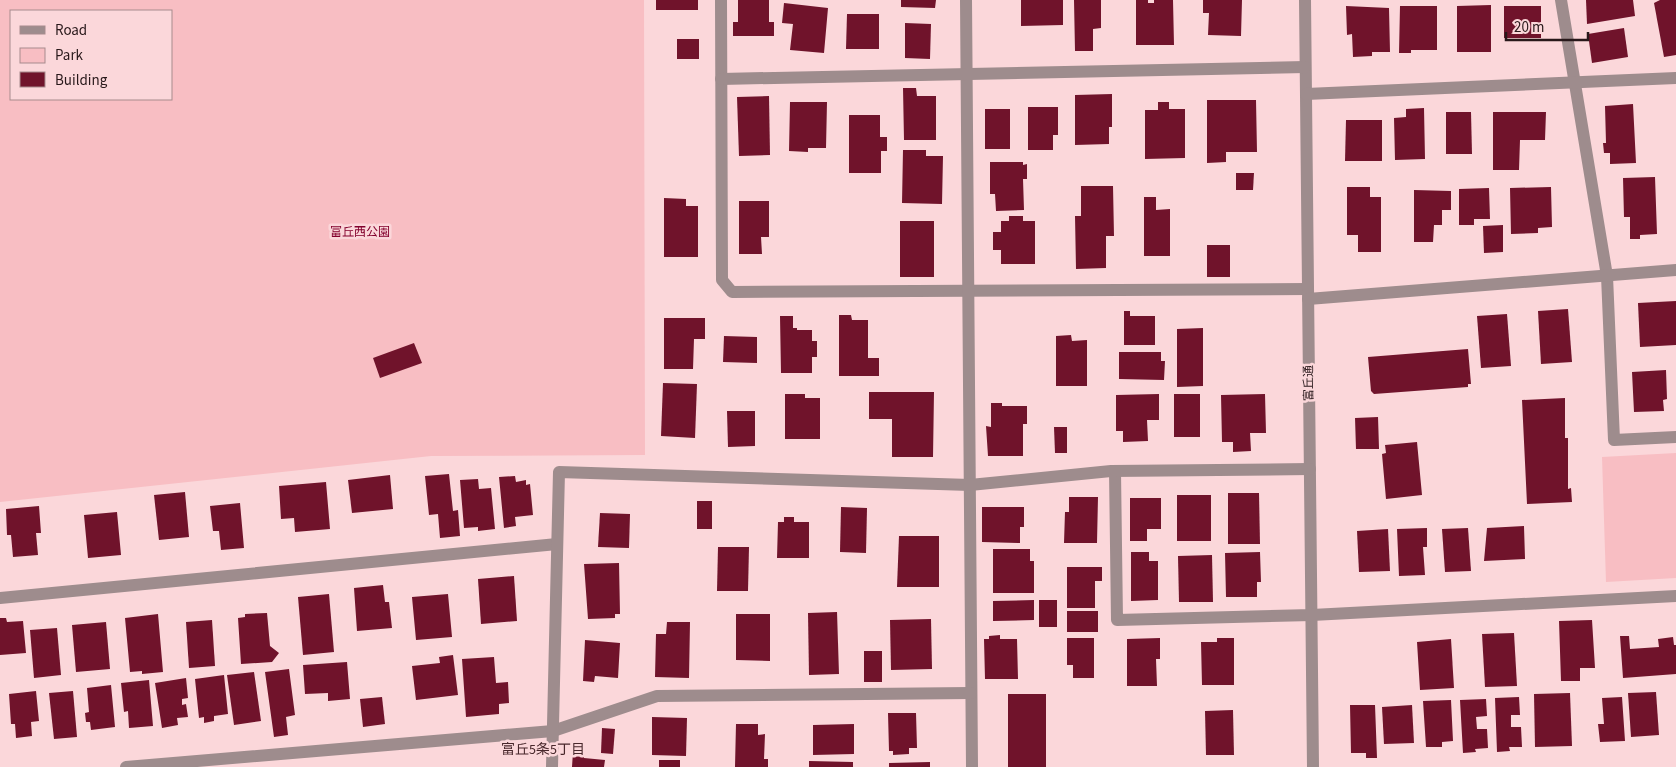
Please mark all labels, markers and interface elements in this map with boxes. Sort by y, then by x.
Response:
legend [10,10,172,100]
scale bar [1506,10,1588,42]
text: 20 m [1514,17,1544,38]
text: Road [55,20,87,41]
text: Park [55,45,84,66]
text: Building [55,70,108,91]
park label: 富丘西公園 [330,224,390,241]
street label: 富丘通 [1300,365,1318,401]
district label: 富丘5条5丁目 [501,740,585,760]

